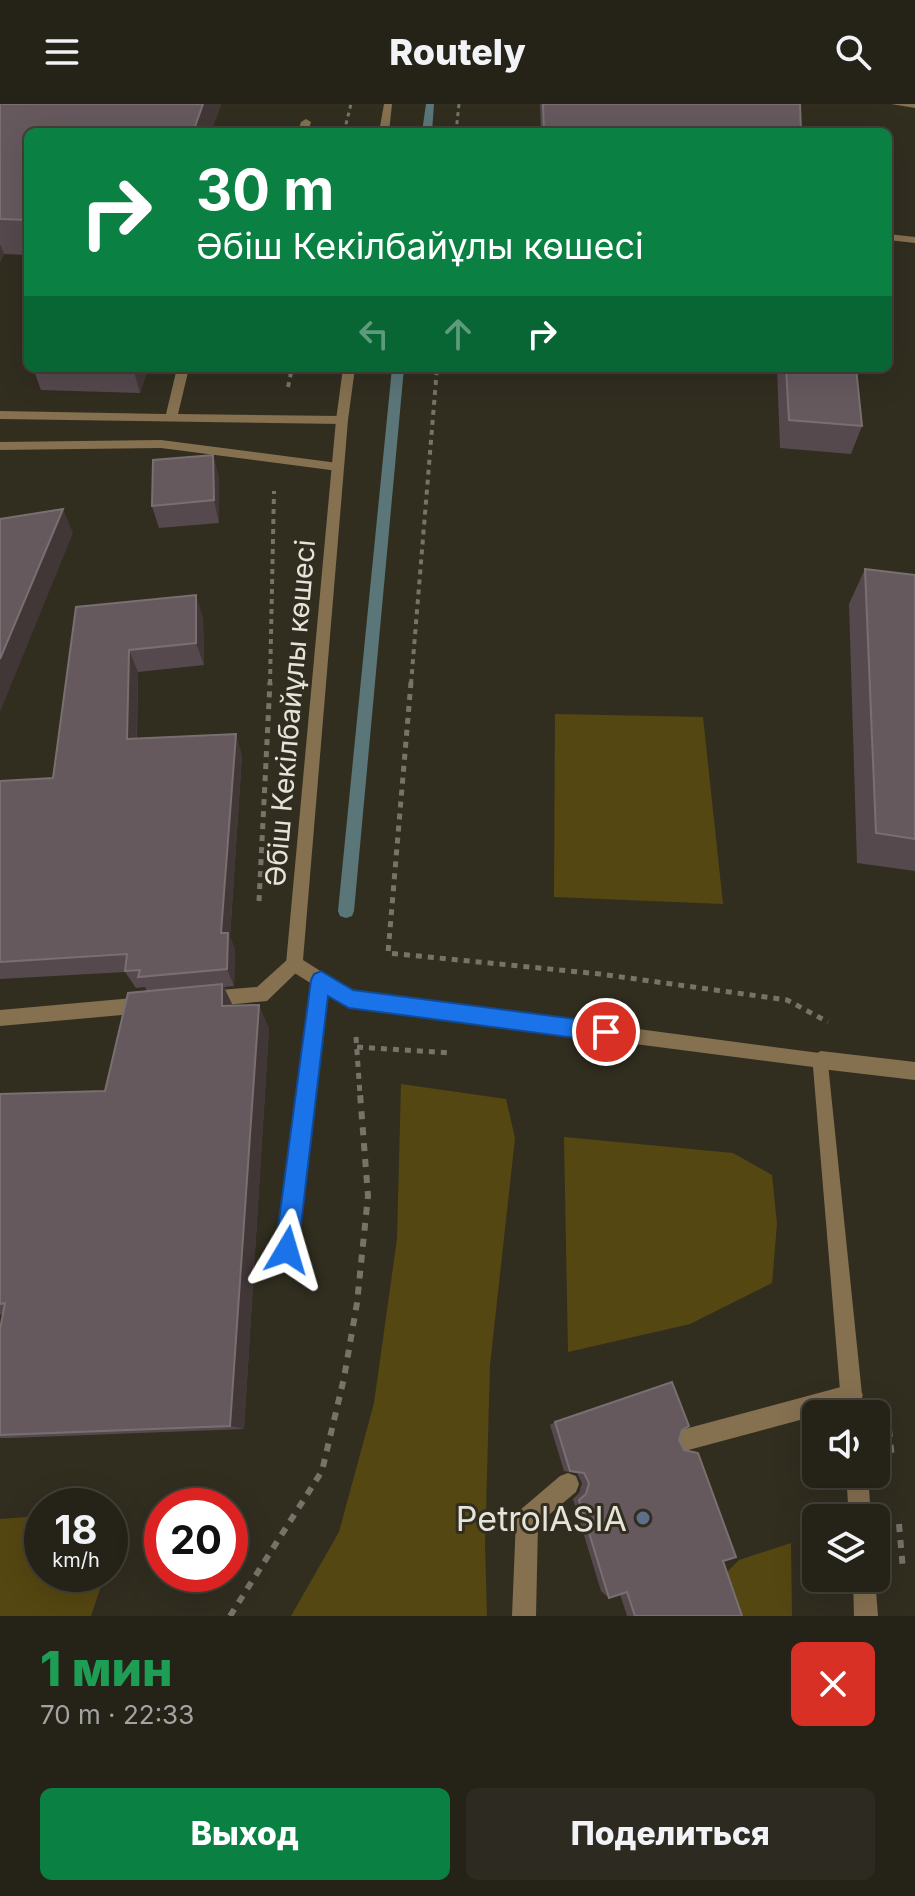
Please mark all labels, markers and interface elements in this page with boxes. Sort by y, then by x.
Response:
icon: menu [40,30,84,74]
text: Routely [389,30,526,74]
icon: search [831,30,875,74]
text: 30 m [196,156,334,224]
icon: right [64,160,168,264]
text: Әбіш Кекілбайұлы көшесі [196,224,644,268]
icon: left [352,312,396,356]
icon: ahead [436,312,480,356]
icon: right [520,312,564,356]
street label: Әбіш Кекілбайұлы көшесі [258,538,322,888]
pin [572,998,640,1066]
icon: arrive [584,1010,628,1054]
position arrow [245,1208,329,1292]
map controls [802,1400,890,1592]
button: sound [802,1400,890,1488]
speed limit sign: 20 [144,1488,248,1592]
place label: PetrolASIA [456,1498,627,1539]
button: layers [802,1504,890,1592]
text: 18 [54,1505,98,1554]
marker: PetrolASIA [634,1509,652,1527]
text: km/h [52,1548,100,1572]
text: 1 мин [40,1639,172,1698]
button: close [791,1642,875,1726]
text: 70 m · 22:33 [40,1699,194,1730]
button: Выход [40,1788,450,1880]
button: Поделиться [466,1788,875,1880]

